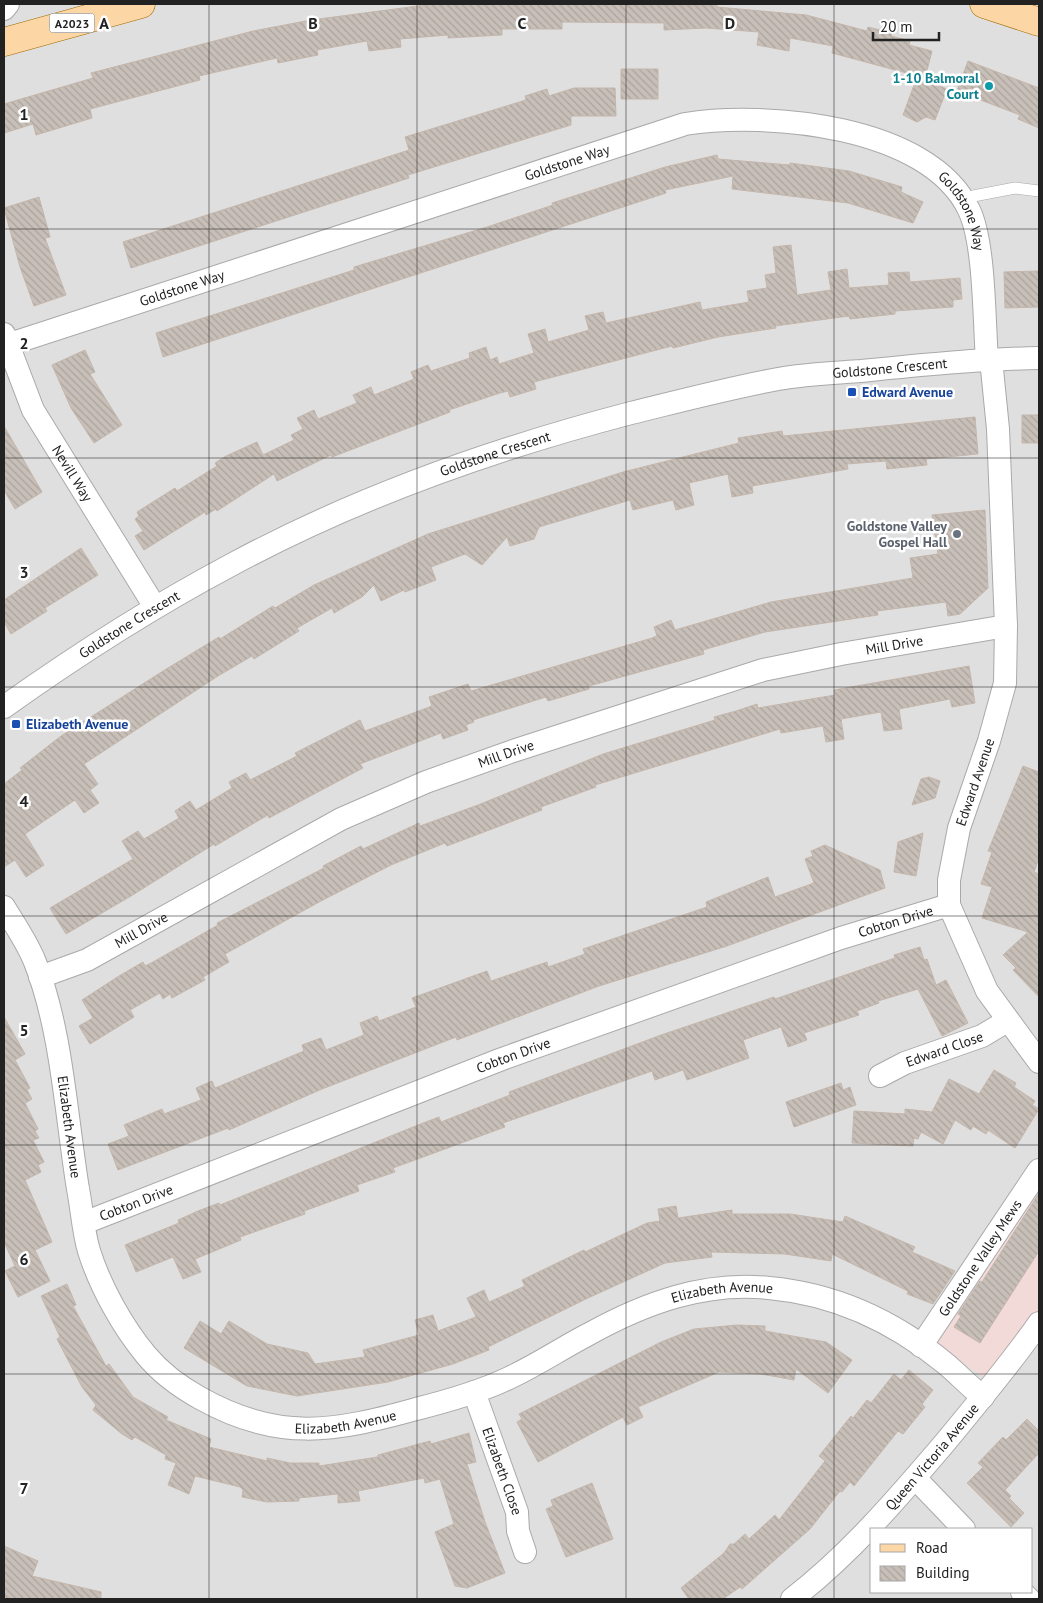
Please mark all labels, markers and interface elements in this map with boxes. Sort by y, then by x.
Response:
scale bar [873,10,939,42]
road number: A2023 [50,13,94,32]
text: A [99,13,109,33]
text: B [308,13,318,33]
text: C [518,13,527,33]
text: D [725,13,735,33]
text: 20 m [880,17,913,36]
place label: 1-10 Balmoral Court [893,69,980,103]
marker: 1-10 Balmoral Court [983,80,995,92]
text: 1 [19,104,29,124]
street label: Goldstone Way [522,140,612,185]
street label: Goldstone Way [935,167,988,252]
street label: Goldstone Way [137,266,227,310]
text: 2 [19,333,29,353]
street label: Goldstone Crescent [832,354,948,382]
place label: Edward Avenue [862,383,953,401]
marker: Edward Avenue [846,386,858,398]
street label: Goldstone Crescent [437,427,553,480]
street label: Nevill Way [48,442,97,505]
place label: Goldstone Valley Gospel Hall [847,517,948,551]
marker: Goldstone Valley Gospel Hall [951,528,963,540]
text: 3 [19,562,29,582]
street label: Goldstone Crescent [75,586,183,662]
street label: Mill Drive [864,631,924,659]
place label: Elizabeth Avenue [26,715,128,733]
marker: Elizabeth Avenue [10,718,22,730]
street label: Mill Drive [475,736,536,772]
street label: Edward Avenue [952,736,998,828]
text: 4 [19,791,29,811]
street label: Cobton Drive [856,901,935,941]
street label: Mill Drive [111,908,171,952]
text: 5 [19,1020,29,1040]
street label: Edward Close [903,1027,986,1071]
street label: Cobton Drive [474,1033,553,1077]
street label: Elizabeth Avenue [54,1075,85,1179]
street label: Cobton Drive [97,1180,176,1225]
street label: Goldstone Valley Mews [934,1196,1026,1320]
text: 6 [19,1249,29,1269]
street label: Elizabeth Avenue [669,1278,774,1307]
street label: Queen Victoria Avenue [881,1400,983,1514]
street label: Elizabeth Avenue [294,1406,398,1438]
street label: Elizabeth Close [478,1425,526,1517]
text: 7 [19,1478,29,1498]
legend [870,1528,1033,1593]
text: Road [916,1538,948,1557]
text: Building [916,1563,970,1582]

